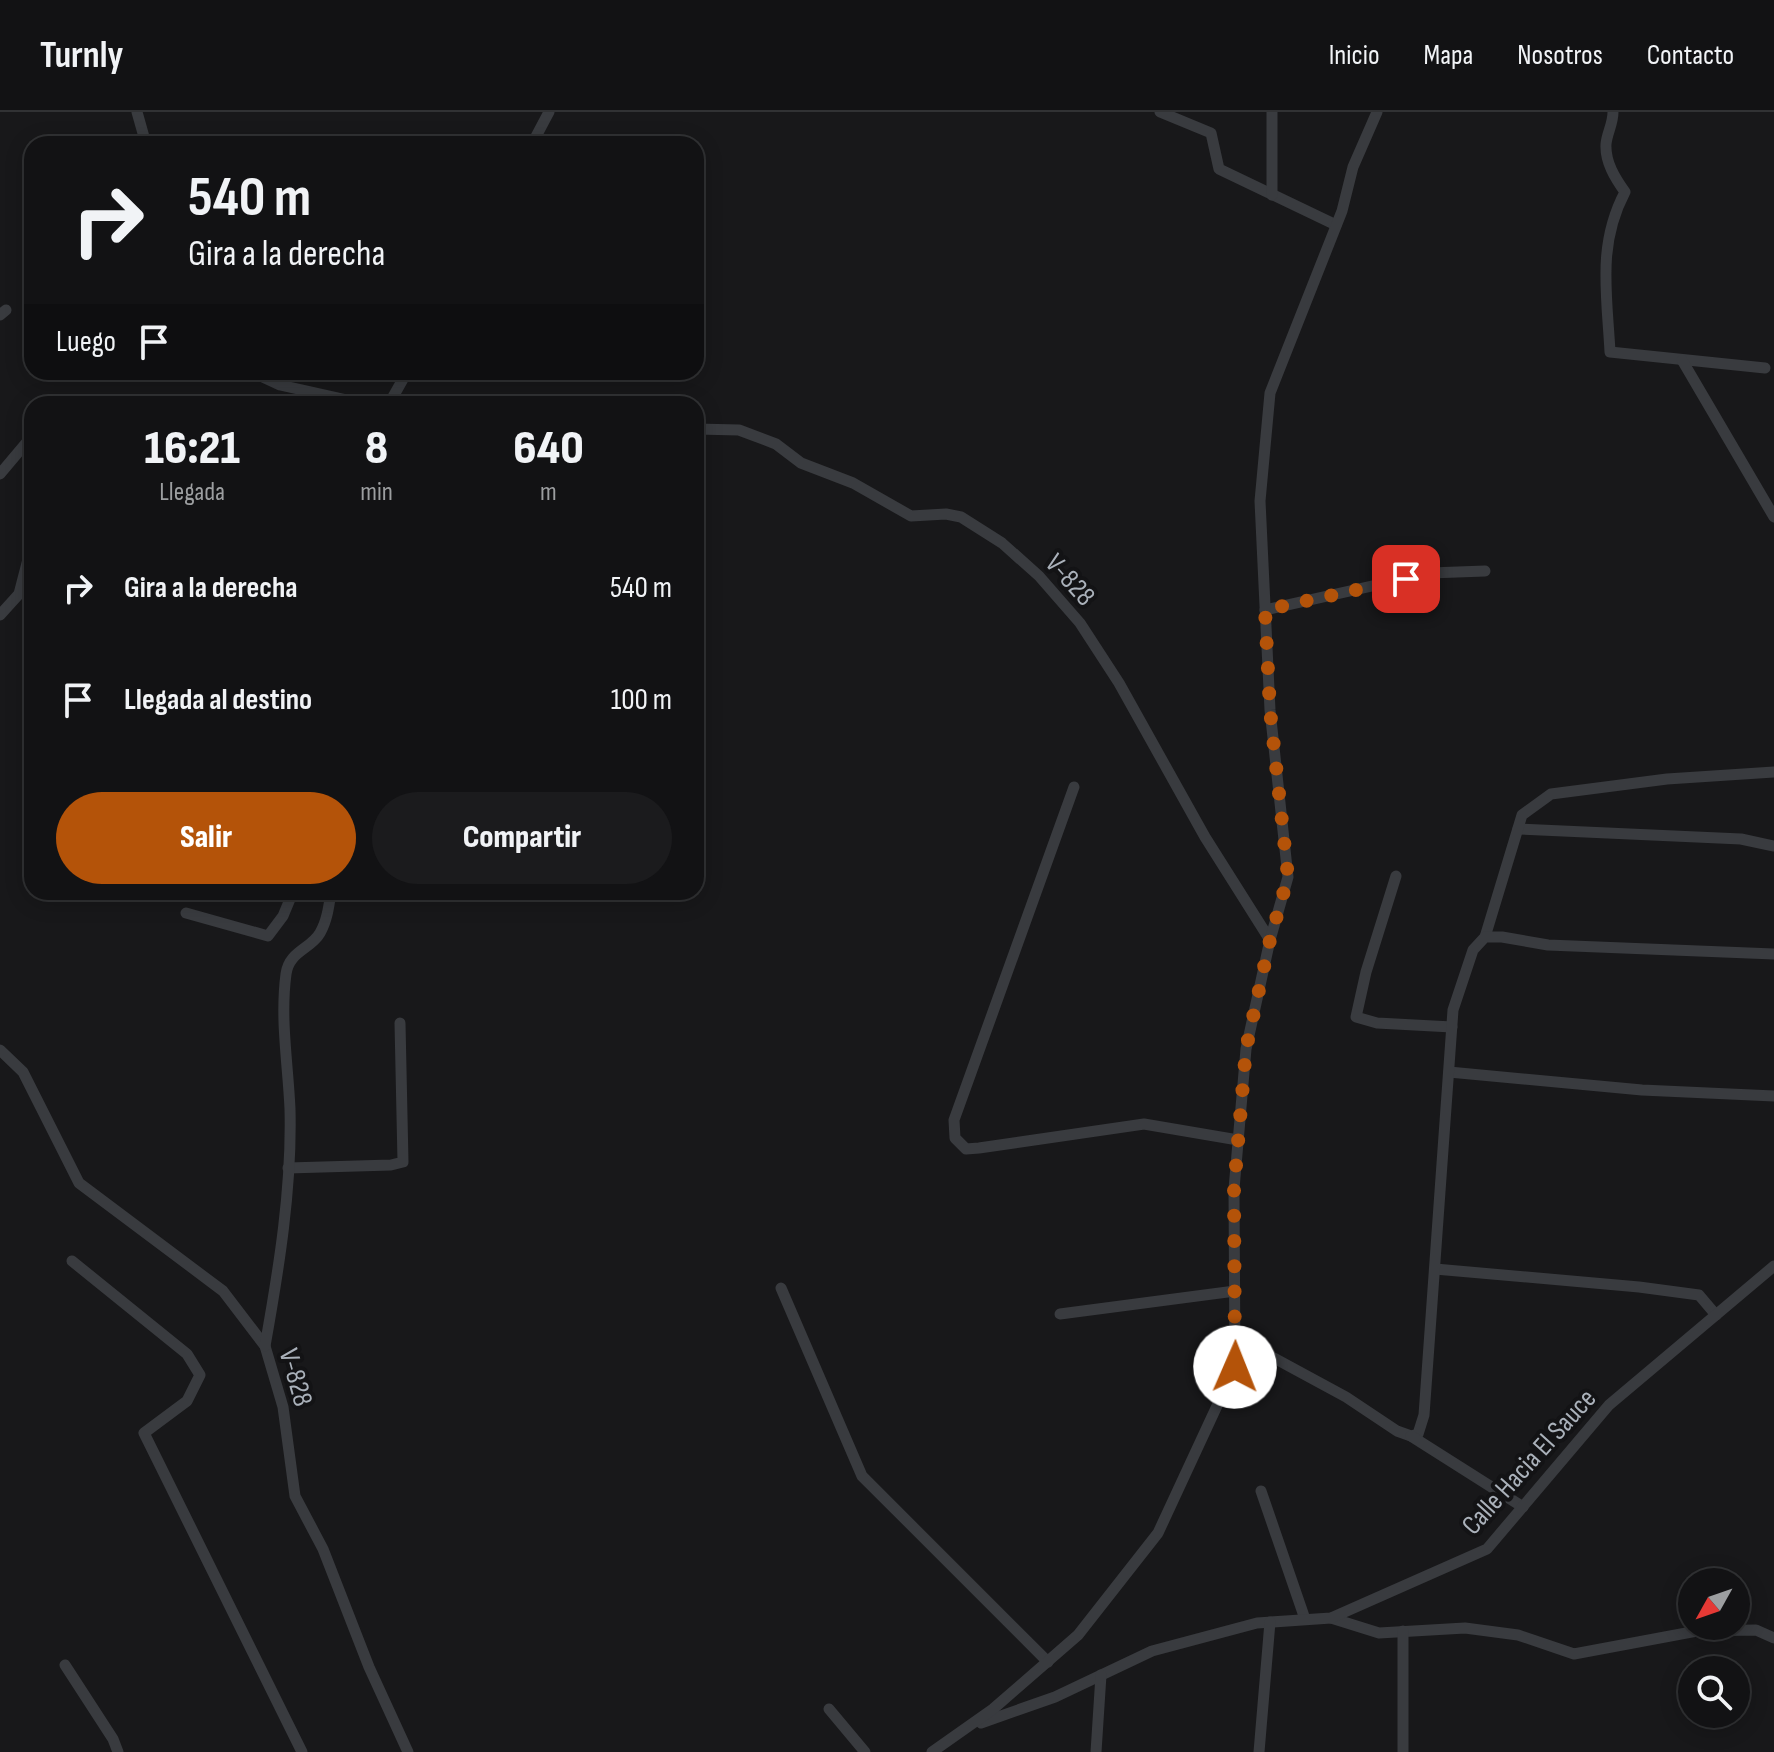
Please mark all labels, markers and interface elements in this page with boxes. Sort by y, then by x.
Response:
text: Turnly [40,33,123,78]
text: Inicio [1329,39,1380,72]
text: Mapa [1424,39,1473,72]
text: Nosotros [1517,39,1603,72]
text: Contacto [1647,39,1734,72]
text: 540 m [188,165,311,232]
icon: right [56,168,160,272]
text: Gira a la derecha [188,233,385,276]
icon: arrive [132,320,176,364]
text: Luego [56,324,116,360]
text: 16:21 [144,420,240,477]
text: 8 [365,420,388,477]
text: 640 [513,420,584,477]
text: Llegada [159,477,225,508]
text: min [360,477,393,508]
text: m [540,477,557,508]
pin [1372,545,1440,613]
street label: V-828 [1038,547,1102,613]
icon: arrive [1384,557,1428,601]
icon: right [56,566,100,610]
text: Gira a la derecha [124,570,298,606]
text: 540 m [610,570,672,606]
icon: arrive [56,678,100,722]
text: Llegada al destino [124,682,312,718]
text: 100 m [611,682,672,718]
button: Salir [56,792,356,884]
button: Compartir [372,792,672,884]
position arrow [1193,1325,1277,1409]
street label: V-828 [272,1345,319,1410]
street label: Calle Hacia El Sauce [1455,1382,1603,1542]
north arrow [1678,1568,1750,1640]
map controls [1678,1568,1750,1728]
button: search [1678,1656,1750,1728]

